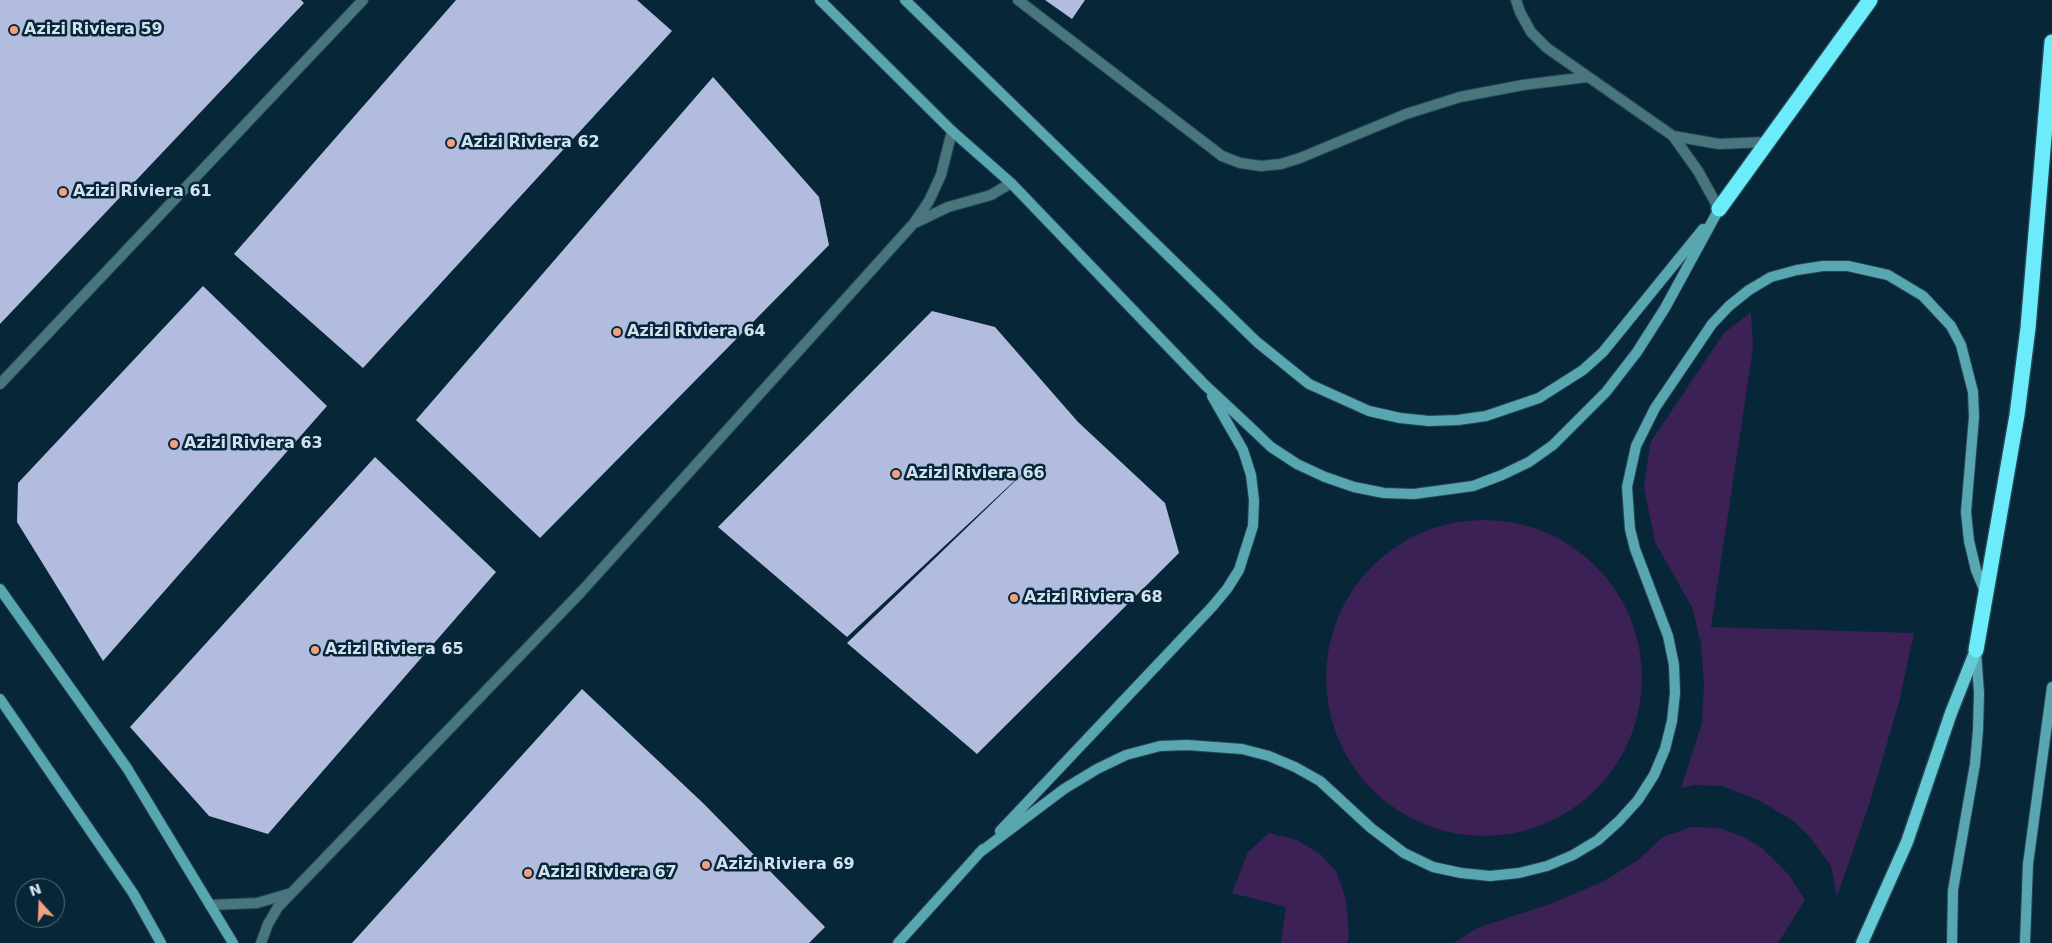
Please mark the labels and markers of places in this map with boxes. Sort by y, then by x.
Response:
place label: Azizi Riviera 59 [24,20,163,40]
marker: Azizi Riviera 59 [8,24,20,36]
place label: Azizi Riviera 62 [461,133,600,153]
marker: Azizi Riviera 62 [445,137,457,149]
place label: Azizi Riviera 61 [73,182,212,202]
marker: Azizi Riviera 61 [57,186,69,198]
place label: Azizi Riviera 64 [627,322,766,342]
marker: Azizi Riviera 64 [611,326,623,338]
place label: Azizi Riviera 63 [184,434,323,454]
marker: Azizi Riviera 63 [168,438,180,450]
place label: Azizi Riviera 66 [906,464,1045,484]
marker: Azizi Riviera 66 [890,468,902,480]
place label: Azizi Riviera 68 [1024,588,1163,608]
marker: Azizi Riviera 68 [1008,592,1020,604]
place label: Azizi Riviera 65 [325,640,464,660]
marker: Azizi Riviera 65 [309,644,321,656]
place label: Azizi Riviera 69 [716,855,855,875]
marker: Azizi Riviera 69 [700,859,712,871]
place label: Azizi Riviera 67 [538,863,677,883]
marker: Azizi Riviera 67 [522,867,534,879]

